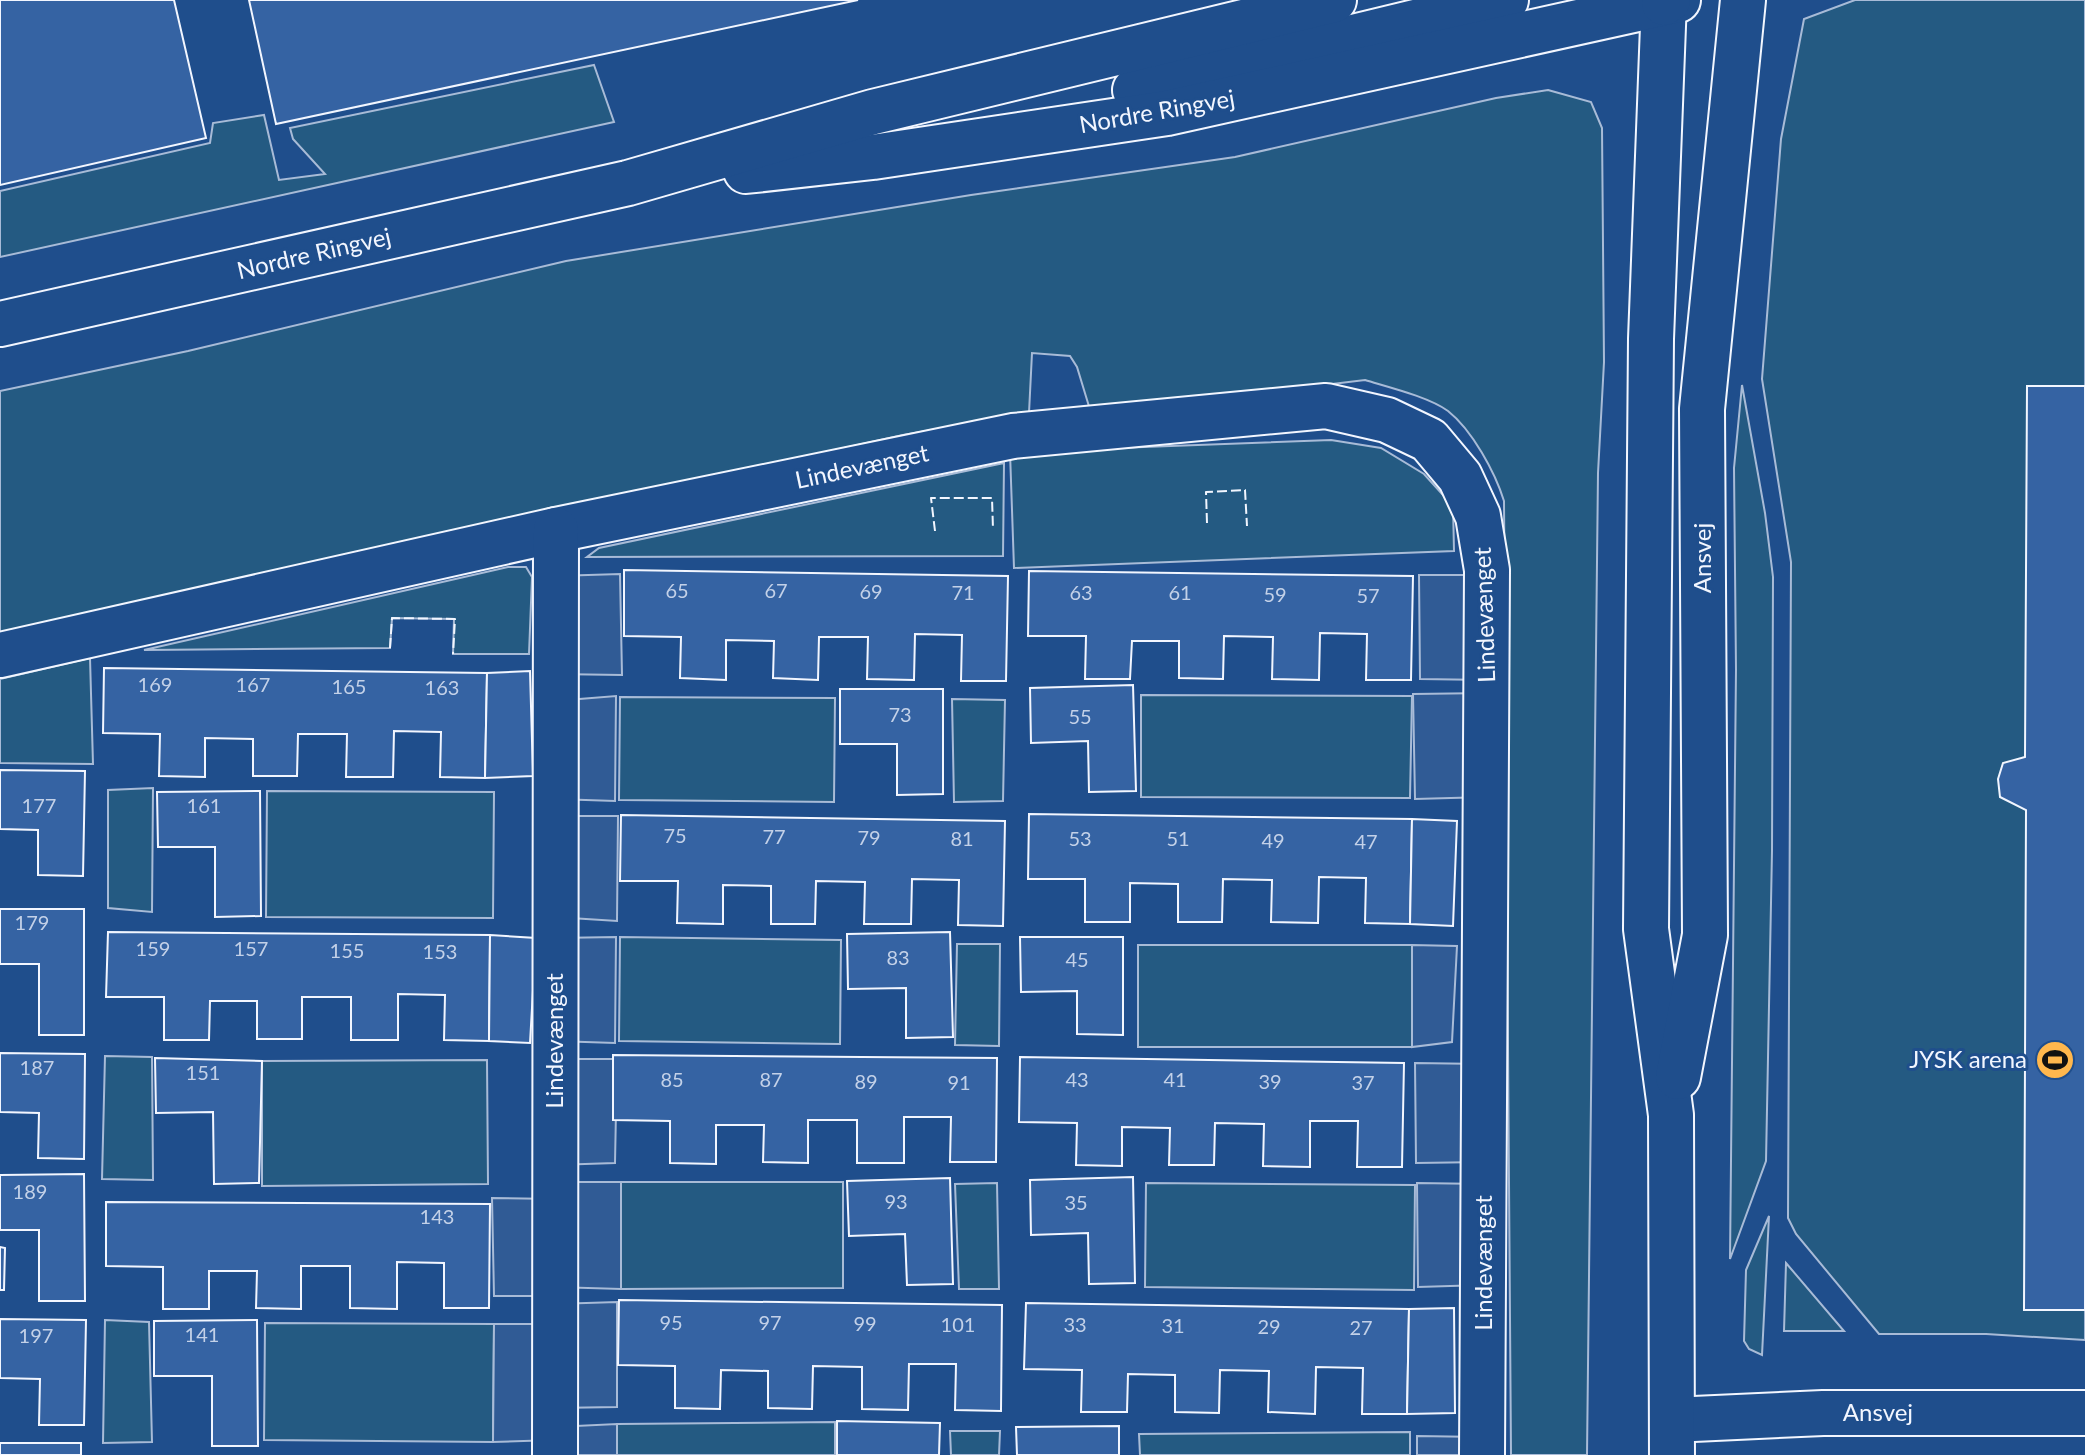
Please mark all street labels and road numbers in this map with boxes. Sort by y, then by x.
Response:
street label: Nordre Ringvej [1077,83,1237,138]
street label: Nordre Ringvej [234,221,394,284]
street label: Lindevænget [792,437,931,494]
street label: Ansvej [1687,523,1716,593]
street label: Lindevænget [1467,546,1500,683]
street label: Lindevænget [539,973,568,1109]
street label: Lindevænget [1468,1195,1497,1331]
street label: Ansvej [1843,1397,1913,1426]

